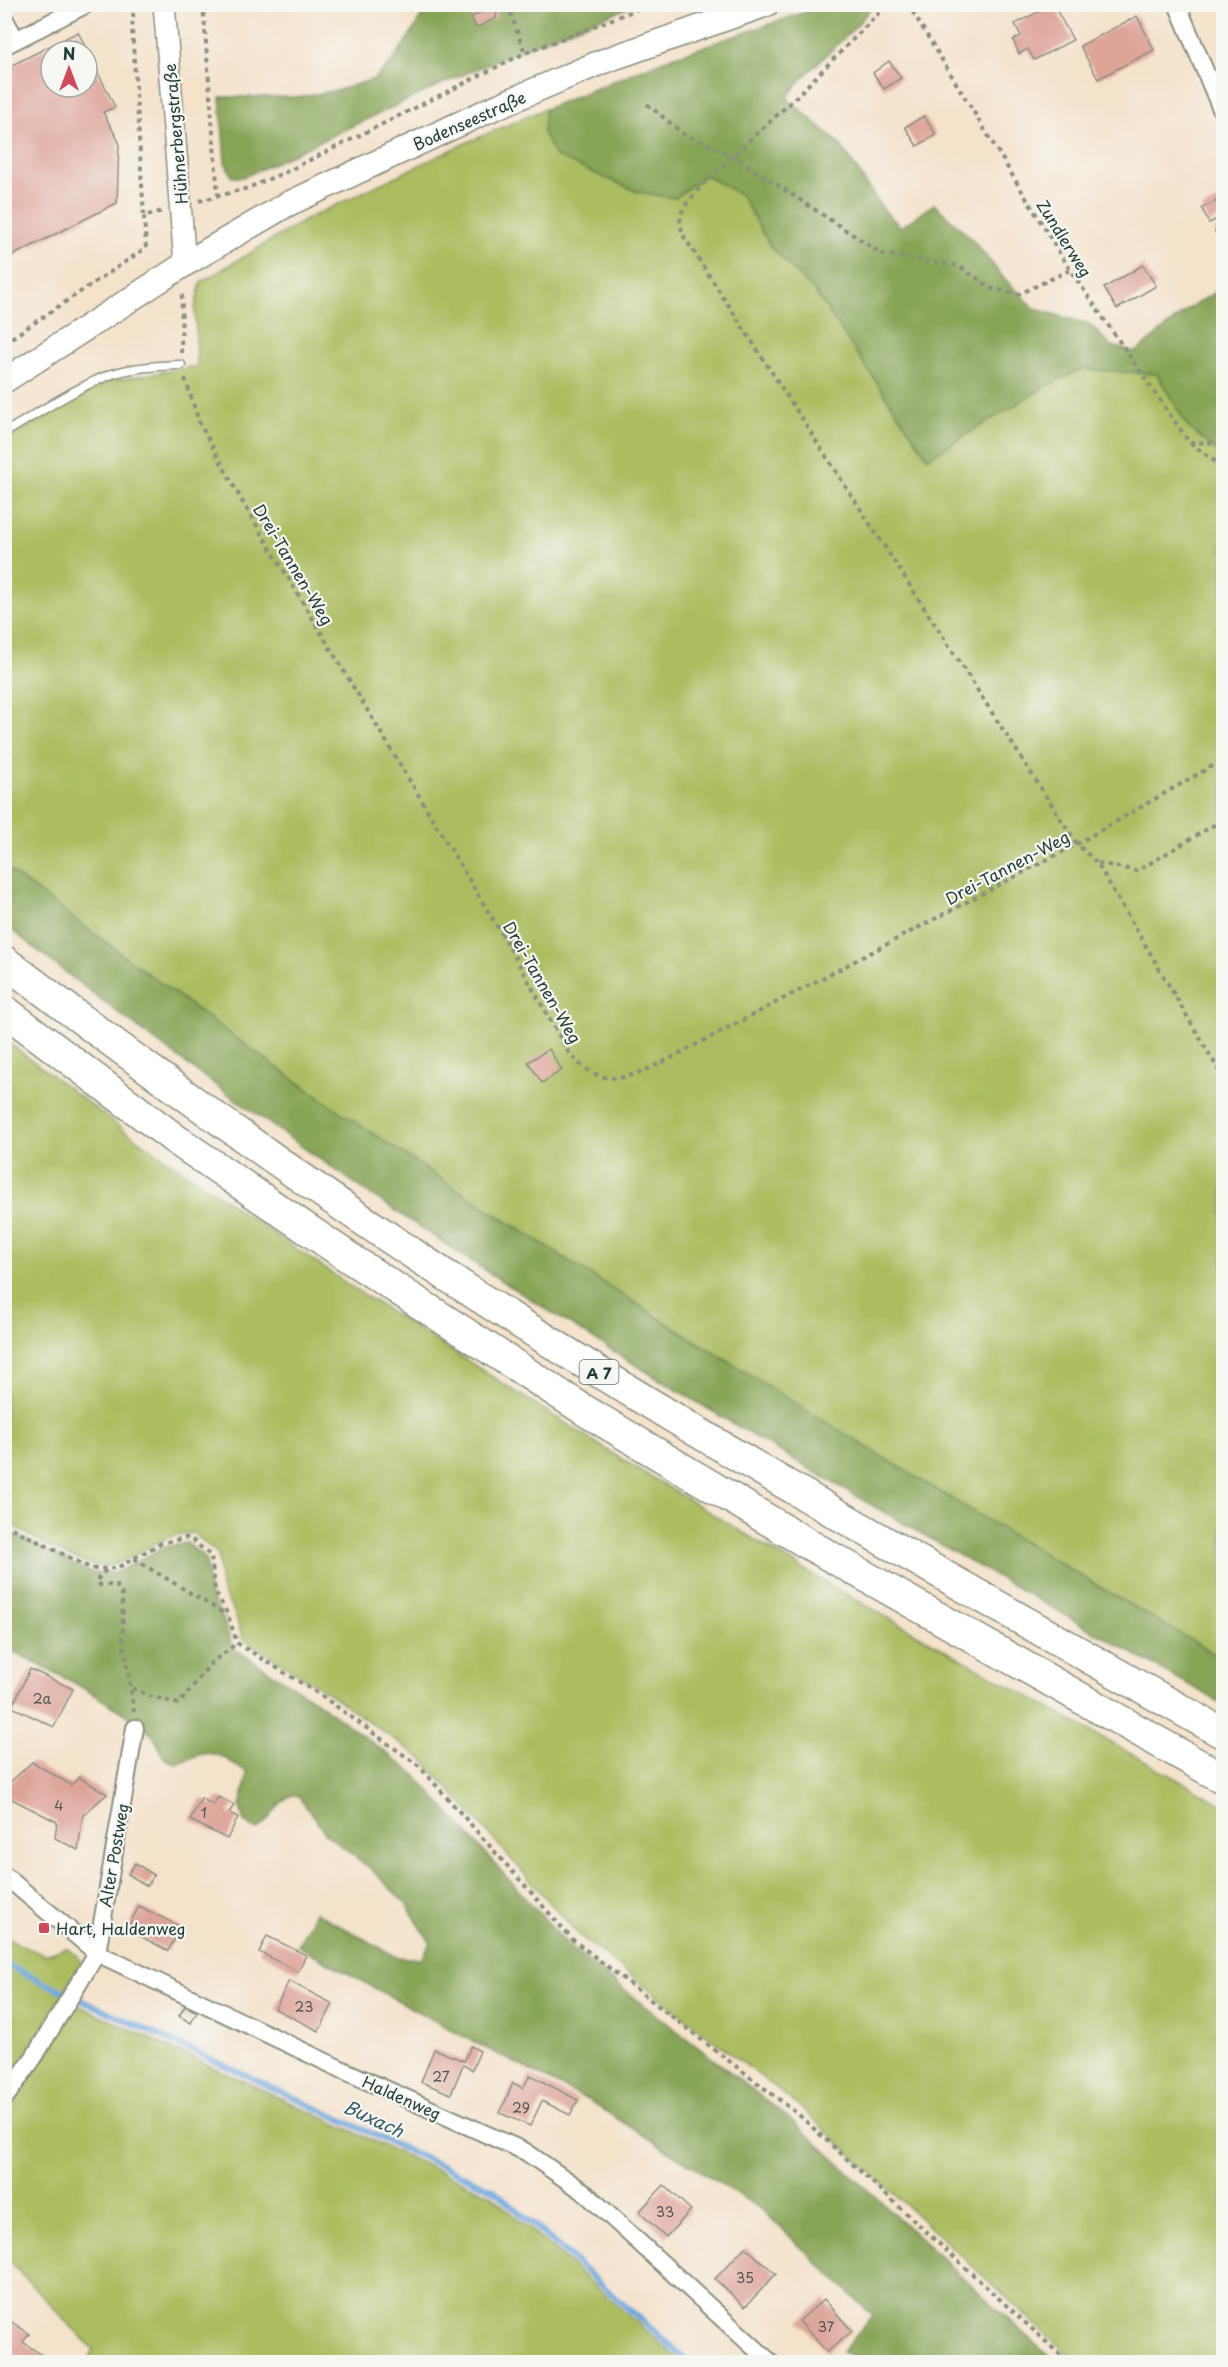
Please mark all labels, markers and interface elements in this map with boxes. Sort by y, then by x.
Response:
north arrow [39,39,99,99]
text: N [63,41,75,65]
street label: Hühnerbergstraße [157,63,193,205]
street label: Bodenseestraße [409,84,529,156]
street label: Zundlerweg [1032,194,1098,282]
street label: Drei-Tannen-Weg [248,499,340,629]
street label: Drei-Tannen-Weg [941,824,1073,910]
street label: Drei-Tannen-Weg [498,916,588,1048]
road number: A 7 [580,1360,618,1384]
house number: 2a [33,1688,51,1709]
house number: 4 [54,1795,64,1816]
street label: Alter Postweg [92,1801,134,1909]
house number: 1 [201,1802,207,1823]
place label: Hart, Haldenweg [56,1916,186,1940]
marker: Hart, Haldenweg [37,1921,51,1935]
house number: 23 [295,1996,313,2017]
house number: 27 [432,2066,450,2087]
street label: Haldenweg [359,2069,445,2125]
water label: Buxach [340,2092,409,2144]
house number: 29 [512,2097,530,2118]
house number: 33 [656,2201,674,2222]
house number: 35 [736,2267,754,2288]
house number: 37 [818,2316,835,2337]

